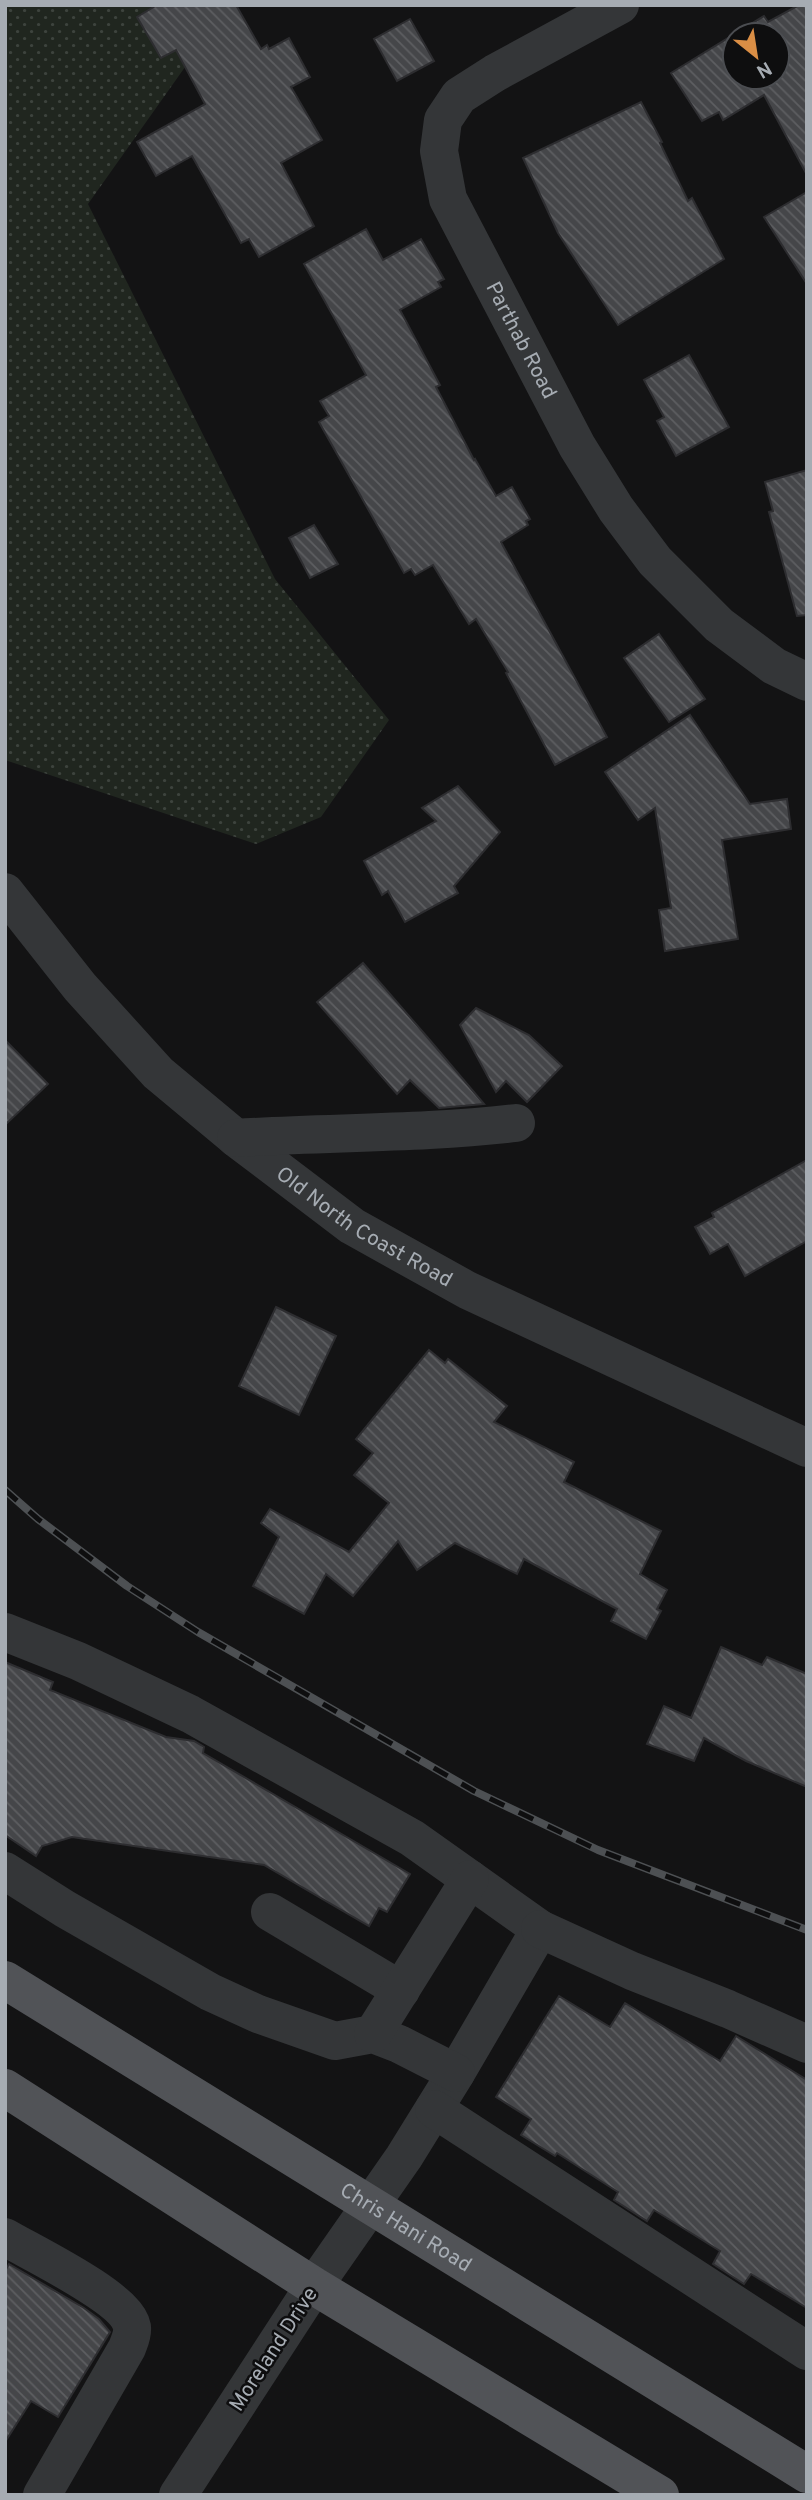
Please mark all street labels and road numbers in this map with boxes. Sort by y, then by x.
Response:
street label: Parthab Road [479,277,562,404]
street label: Old North Coast Road [270,1161,457,1294]
street label: Chris Hani Road [334,2177,476,2279]
street label: Moreland Drive [224,2283,325,2417]

